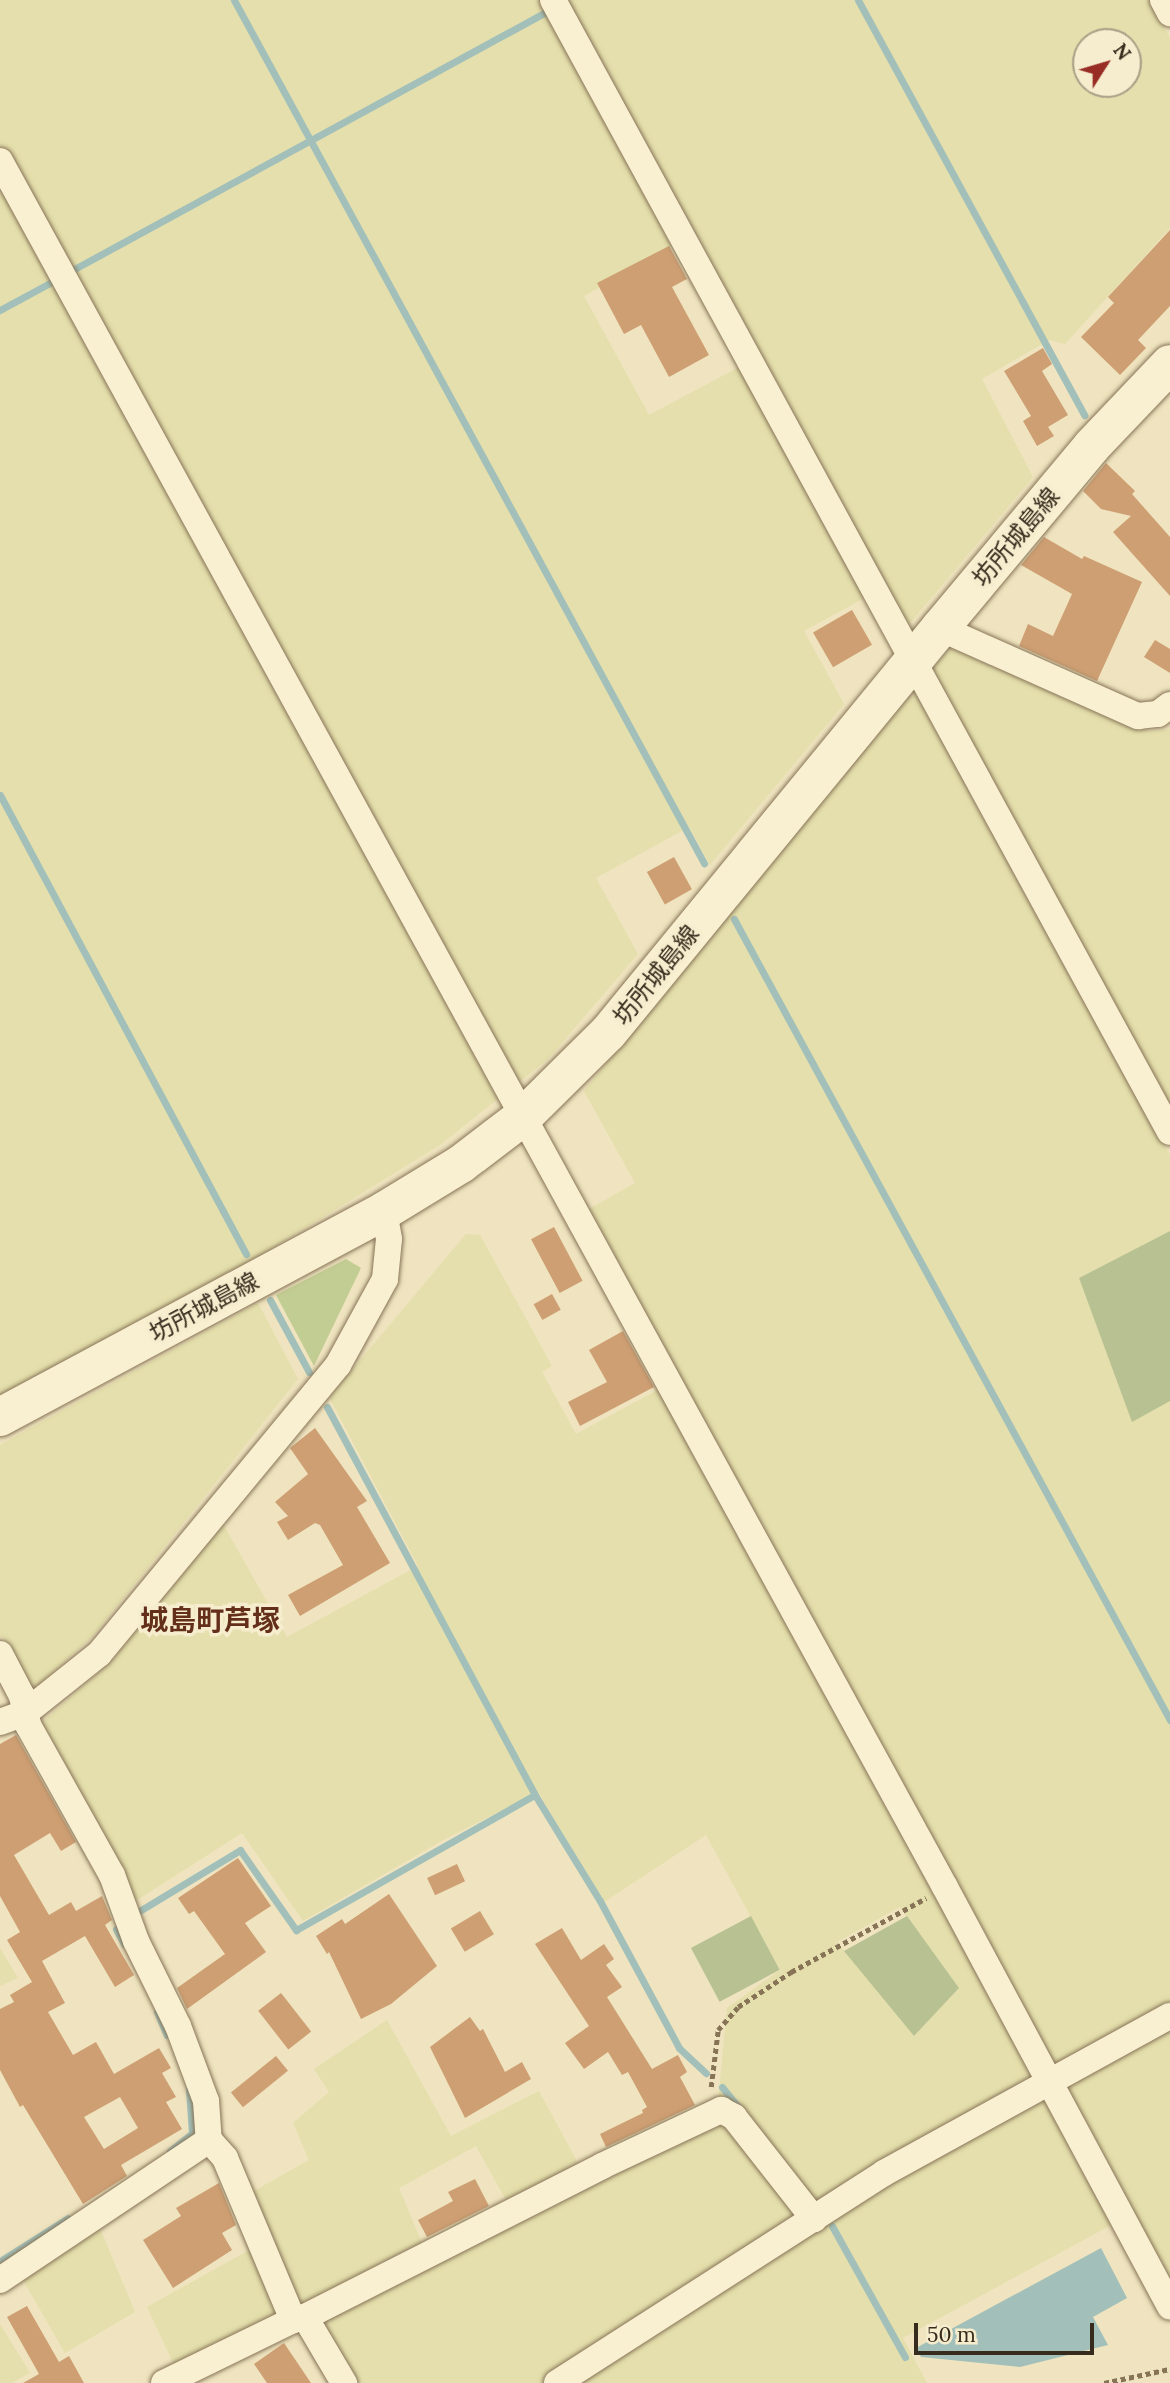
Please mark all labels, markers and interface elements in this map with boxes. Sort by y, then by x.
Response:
north arrow [1072,28,1142,98]
text: N [1108,38,1136,65]
street label: 坊所城島線 [966,482,1066,592]
street label: 坊所城島線 [607,919,705,1031]
street label: 坊所城島線 [144,1266,264,1348]
district label: 城島町芦塚 [140,1603,280,1637]
scale bar [918,2310,1098,2354]
text: 50 m [927,2321,976,2348]

